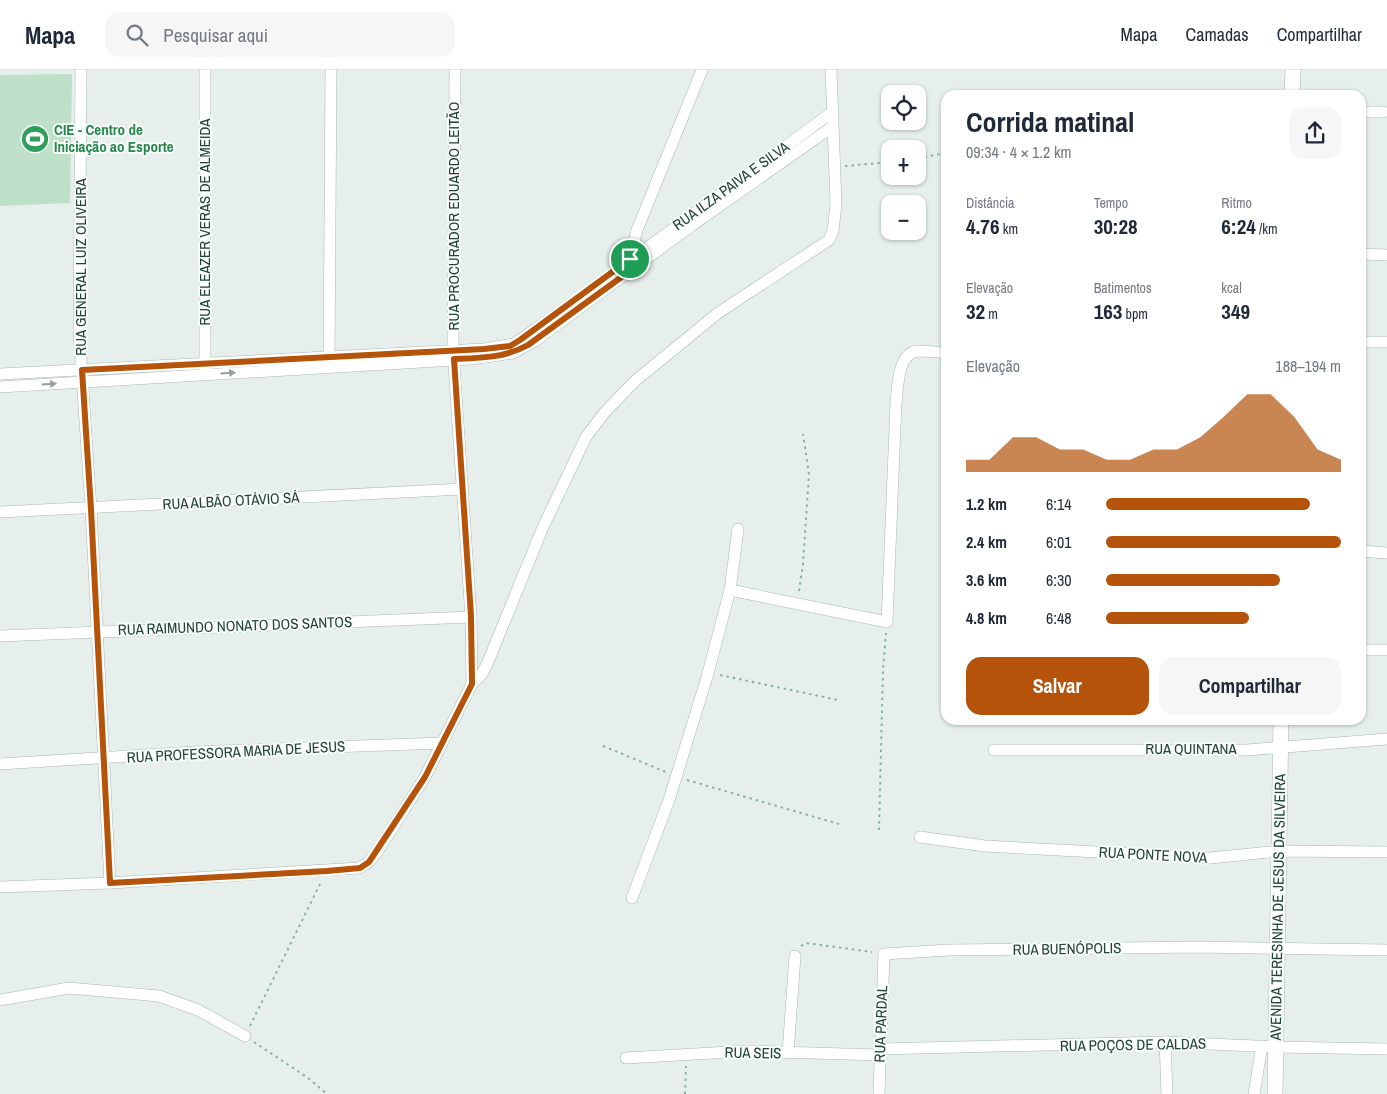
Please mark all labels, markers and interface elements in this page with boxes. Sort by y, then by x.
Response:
search box [105,12,455,57]
text: Mapa [25,19,75,51]
icon: search [123,21,151,49]
text: Pesquisar aqui [163,22,268,48]
text: Mapa [1121,22,1158,47]
text: Camadas [1186,22,1249,47]
text: Compartilhar [1277,22,1362,47]
map controls [881,85,926,240]
button: locate [881,85,926,130]
street label: RUA PROCURADOR EDUARDO LEITÃO [443,102,464,330]
text: Corrida matinal [966,103,1134,141]
button: share [1289,107,1341,159]
street label: RUA ELEAZER VERAS DE ALMEIDA [194,118,215,326]
place label: CIE - Centro de Iniciação ao Esporte [54,119,174,157]
sports icon: CIE - Centro de Iniciação ao Esporte [20,124,50,154]
street label: RUA ILZA PAIVA E SILVA [668,136,794,235]
button: + [881,140,926,185]
text: 09:34 · 4 × 1.2 km [966,141,1071,163]
street label: RUA GENERAL LUIZ OLIVEIRA [70,178,91,356]
text: Distância [966,194,1015,212]
text: Tempo [1094,194,1128,212]
text: Ritmo [1221,194,1252,212]
button: − [881,195,926,240]
text: 4.76 [966,212,1000,241]
text: 30:28 [1094,212,1138,241]
text: 6:24 [1221,212,1256,241]
text: km [1000,220,1018,238]
text: /km [1256,220,1277,238]
pin [609,238,651,280]
icon: arrive [616,245,644,273]
text: Elevação [966,279,1013,297]
text: Batimentos [1094,279,1152,297]
text: kcal [1221,279,1242,297]
text: 32 [966,297,985,326]
text: 163 [1094,297,1122,326]
text: 349 [1221,297,1250,326]
text: m [985,305,998,323]
text: bpm [1122,305,1148,323]
text: Elevação [966,355,1020,377]
text: 188–194 m [1275,355,1341,377]
one-way arrow [221,369,237,377]
one-way arrow [41,380,57,388]
street label: RUA ALBÃO OTÁVIO SÁ [162,486,301,515]
text: 1.2 km [966,493,1007,515]
text: 6:14 [1046,493,1072,515]
text: 2.4 km [966,531,1007,553]
text: 6:01 [1046,531,1072,553]
text: 3.6 km [966,569,1007,591]
text: 6:30 [1046,569,1072,591]
text: 4.8 km [966,607,1007,629]
text: 6:48 [1046,607,1072,629]
street label: RUA RAIMUNDO NONATO DOS SANTOS [117,611,353,640]
button: Salvar [966,657,1149,715]
button: Compartilhar [1159,657,1341,715]
street label: RUA PROFESSORA MARIA DE JESUS [126,735,346,768]
street label: RUA QUINTANA [1145,738,1237,759]
street label: AVENIDA TERESINHA DE JESUS DA SILVEIRA [1265,773,1290,1041]
street label: RUA PONTE NOVA [1098,841,1209,868]
street label: RUA BUENÓPOLIS [1012,937,1122,960]
street label: RUA PARDAL [869,985,892,1063]
street label: RUA POÇOS DE CALDAS [1060,1033,1206,1056]
street label: RUA SEIS [724,1042,782,1063]

